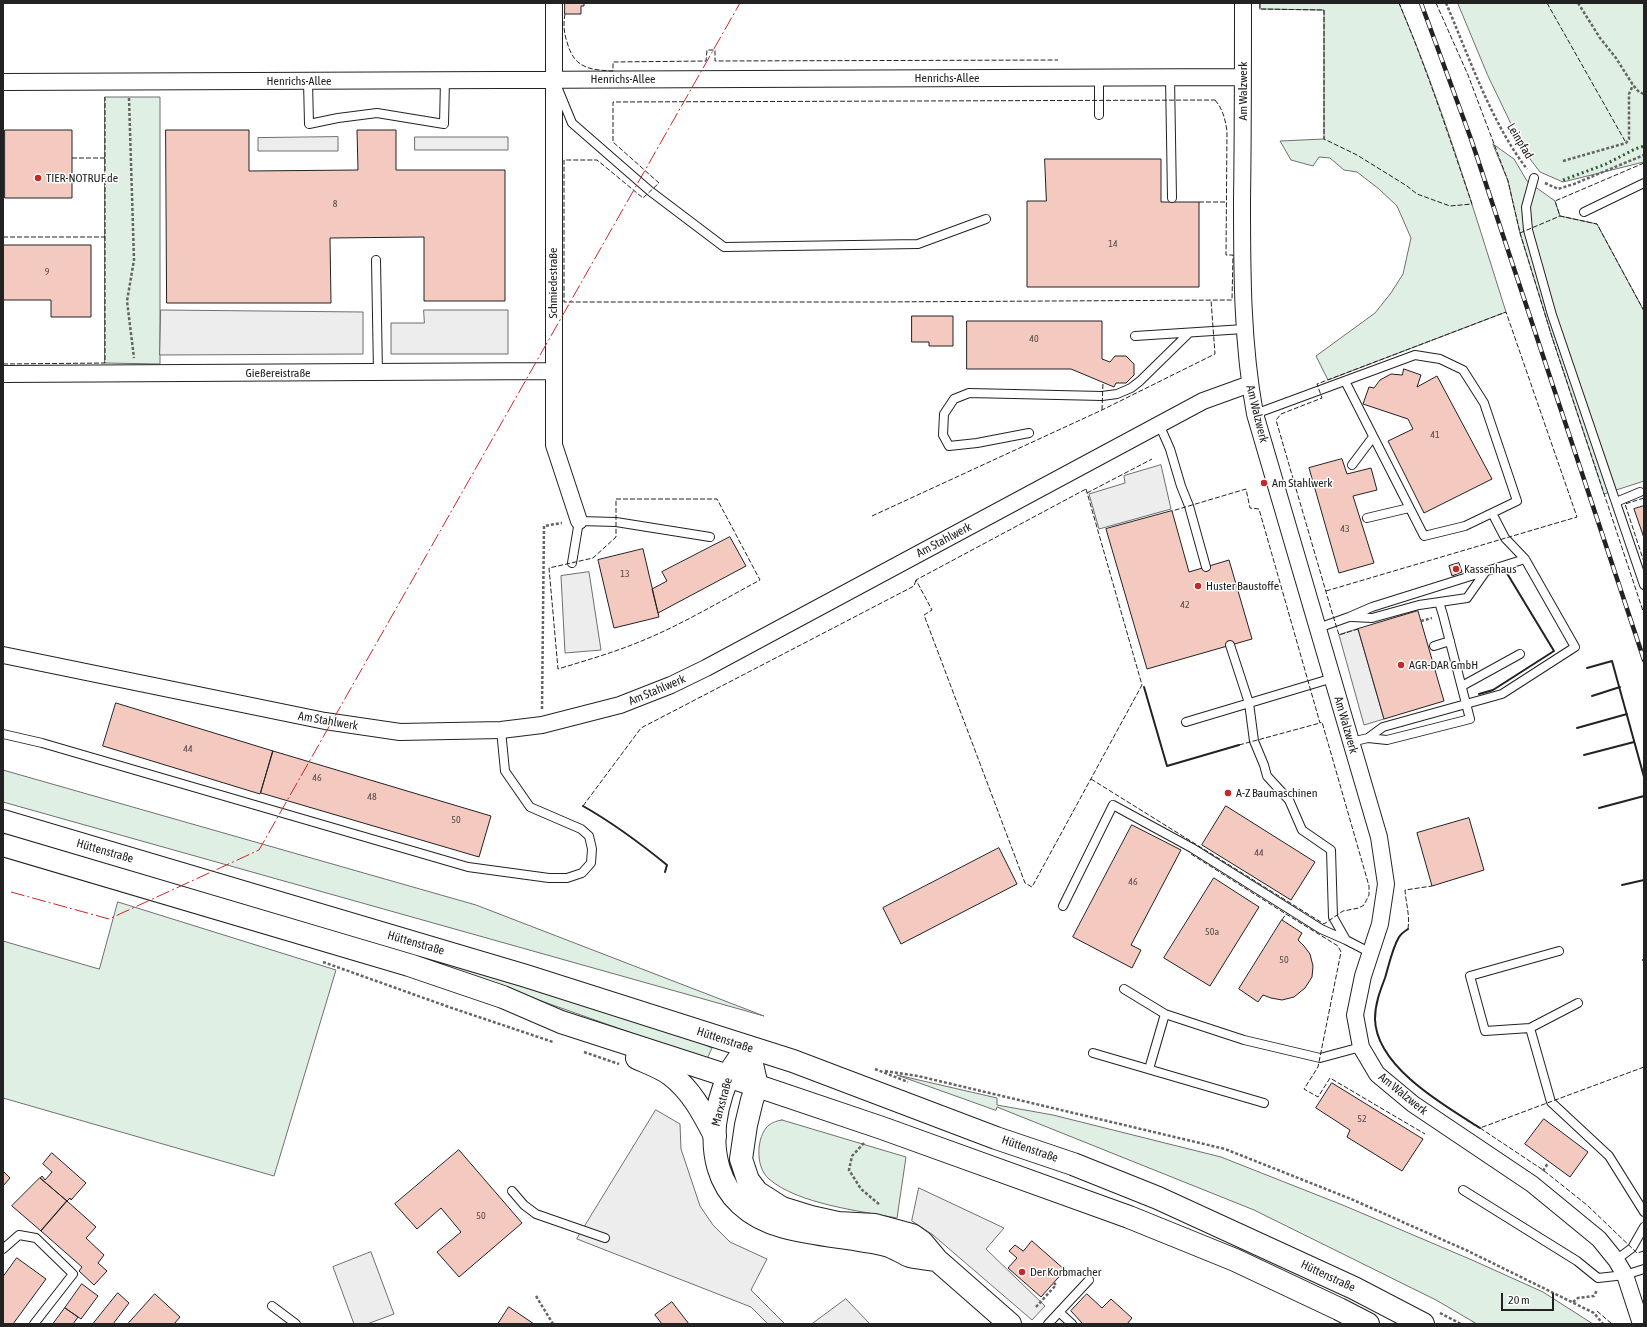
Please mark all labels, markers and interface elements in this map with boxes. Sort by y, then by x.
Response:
street label: Am Walzwerk [1236,62,1250,120]
street label: Henrichs-Allee [915,71,979,85]
street label: Henrichs-Allee [591,72,655,86]
street label: Henrichs-Allee [267,74,331,88]
street label: Leinpfad [1504,121,1536,161]
place label: TIER-NOTRUF.de [46,171,118,185]
marker: TIER-NOTRUF.de [33,173,43,183]
house number: 8 [333,198,337,210]
house number: 14 [1108,238,1118,250]
street label: Schmiedestraße [546,248,560,318]
house number: 9 [45,266,49,278]
house number: 40 [1029,333,1039,345]
street label: Gießereistraße [245,366,311,380]
street label: Am Walzwerk [1243,384,1271,444]
house number: 41 [1430,429,1440,441]
place label: Am Stahlwerk [1272,476,1332,490]
marker: Am Stahlwerk [1259,478,1269,488]
street label: Am Stahlwerk [914,519,974,561]
house number: 43 [1340,523,1350,535]
place label: Kassenhaus [1464,562,1516,576]
marker: Kassenhaus [1451,564,1461,574]
house number: 13 [620,568,630,580]
place label: Huster Baustoffe [1206,579,1279,593]
marker: Huster Baustoffe [1193,581,1203,591]
house number: 42 [1180,599,1190,611]
place label: AGR-DAR GmbH [1409,658,1478,672]
marker: AGR-DAR GmbH [1396,660,1406,670]
street label: Am Stahlwerk [626,672,688,708]
street label: Am Walzwerk [1331,695,1361,755]
street label: Am Stahlwerk [297,709,359,733]
house number: 44 [183,743,193,755]
house number: 46 [312,772,322,784]
place label: A-Z Baumaschinen [1236,786,1318,800]
marker: A-Z Baumaschinen [1223,788,1233,798]
house number: 48 [367,791,377,803]
house number: 50 [451,814,461,826]
street label: Hüttenstraße [75,836,135,866]
house number: 44 [1254,847,1264,859]
house number: 46 [1128,876,1138,888]
house number: 50a [1205,926,1219,938]
street label: Hüttenstraße [386,928,446,958]
house number: 50 [1279,954,1289,966]
street label: Hüttenstraße [695,1024,755,1056]
street label: Am Walzwerk [1376,1070,1430,1118]
street label: Marxstraße [709,1076,735,1128]
house number: 52 [1357,1113,1367,1125]
street label: Hüttenstraße [1000,1133,1060,1165]
house number: 50 [476,1210,486,1222]
street label: Hüttenstraße [1298,1257,1358,1295]
place label: Der Korbmacher [1030,1265,1101,1279]
marker: Der Korbmacher [1017,1267,1027,1277]
scale bar [1503,1285,1556,1311]
text: 20 m [1508,1293,1530,1307]

